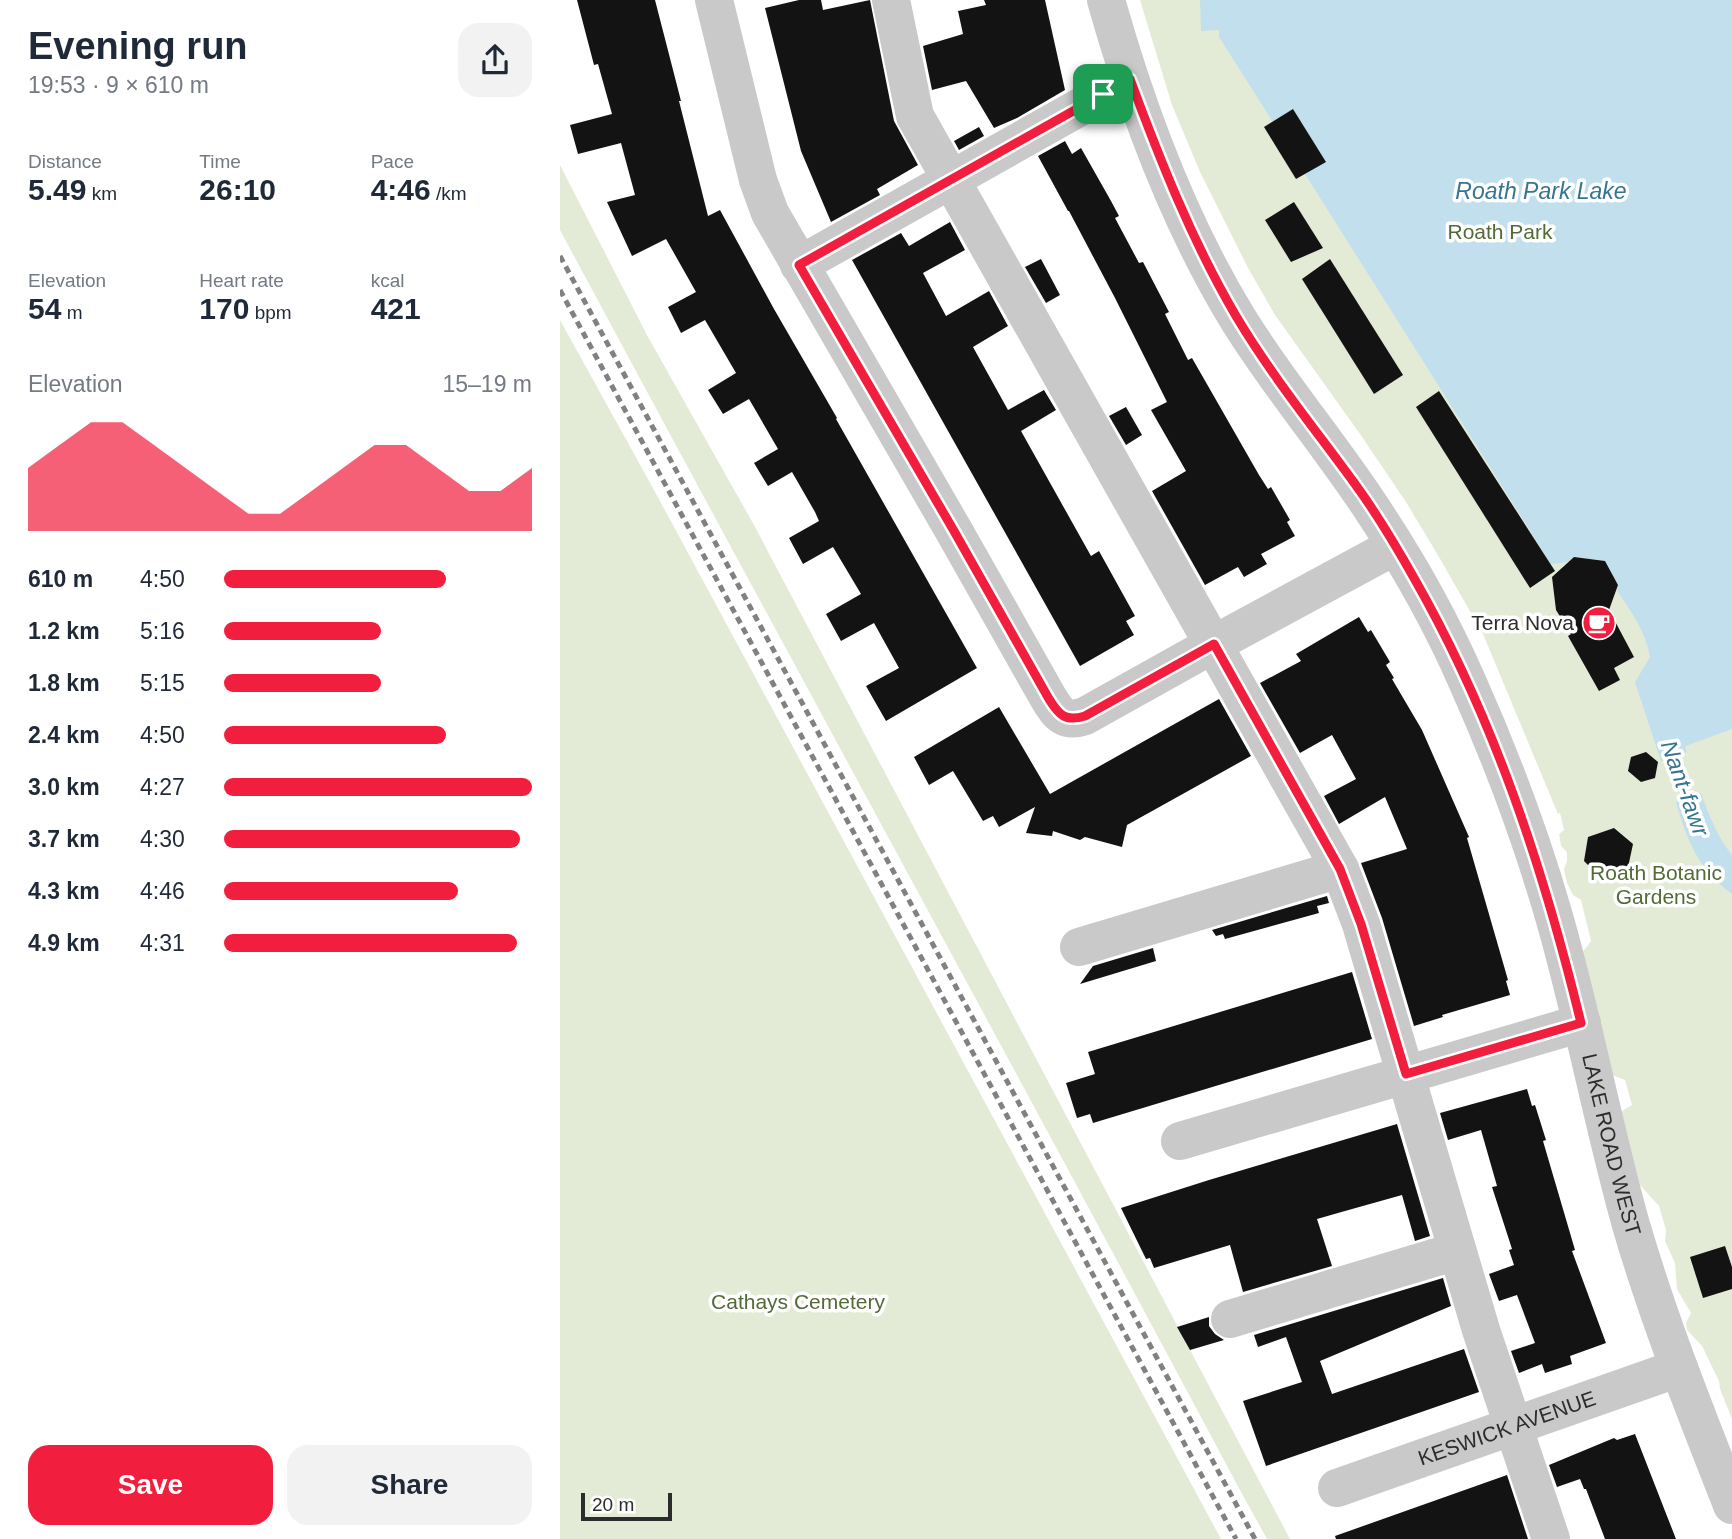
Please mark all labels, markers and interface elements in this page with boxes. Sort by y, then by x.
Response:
button: share [458,23,532,97]
text: Evening run [28,25,248,67]
pin [1073,64,1133,124]
text: 19:53 · 9 × 610 m [28,72,209,98]
icon: arrive [1084,75,1122,113]
text: Distance [28,151,102,172]
text: Time [199,151,241,172]
text: Pace [371,151,414,172]
text: 5.49 [28,173,86,206]
text: 26:10 [199,173,276,206]
text: 4:46 [371,173,431,206]
water label: Roath Park Lake [1455,178,1627,204]
text: km [86,183,117,204]
text: /km [431,183,467,204]
park label: Roath Park [1447,220,1553,243]
text: Elevation [28,270,106,291]
text: Heart rate [199,270,284,291]
text: kcal [371,270,404,291]
text: 54 [28,292,61,325]
text: 170 [199,292,249,325]
text: 421 [371,292,421,325]
text: m [61,302,82,323]
text: bpm [249,302,292,323]
text: Elevation [28,371,123,397]
text: 15–19 m [442,371,532,397]
text: 610 m [28,566,93,592]
text: 4:50 [140,566,185,592]
cafe icon: Terra Nova [1580,604,1618,642]
place label: Terra Nova [1471,611,1574,634]
text: 1.2 km [28,618,100,644]
text: 5:16 [140,618,185,644]
text: 1.8 km [28,670,100,696]
text: 5:15 [140,670,185,696]
text: 2.4 km [28,722,100,748]
text: 4:50 [140,722,185,748]
water label: Nant-fawr [1656,737,1715,841]
text: 3.0 km [28,774,100,800]
text: 4:27 [140,774,185,800]
text: 3.7 km [28,826,100,852]
text: 4:30 [140,826,185,852]
park label: Roath Botanic Gardens [1590,861,1722,908]
text: 4.3 km [28,878,100,904]
text: 4:46 [140,878,185,904]
text: 4.9 km [28,930,100,956]
text: 4:31 [140,930,185,956]
street label: LAKE ROAD WEST [1578,1051,1646,1238]
park label: Cathays Cemetery [711,1290,885,1313]
street label: KESWICK AVENUE [1415,1386,1598,1470]
button: Save [28,1445,273,1525]
button: Share [287,1445,532,1525]
scale bar [581,1490,672,1522]
text: 20 m [592,1494,634,1515]

